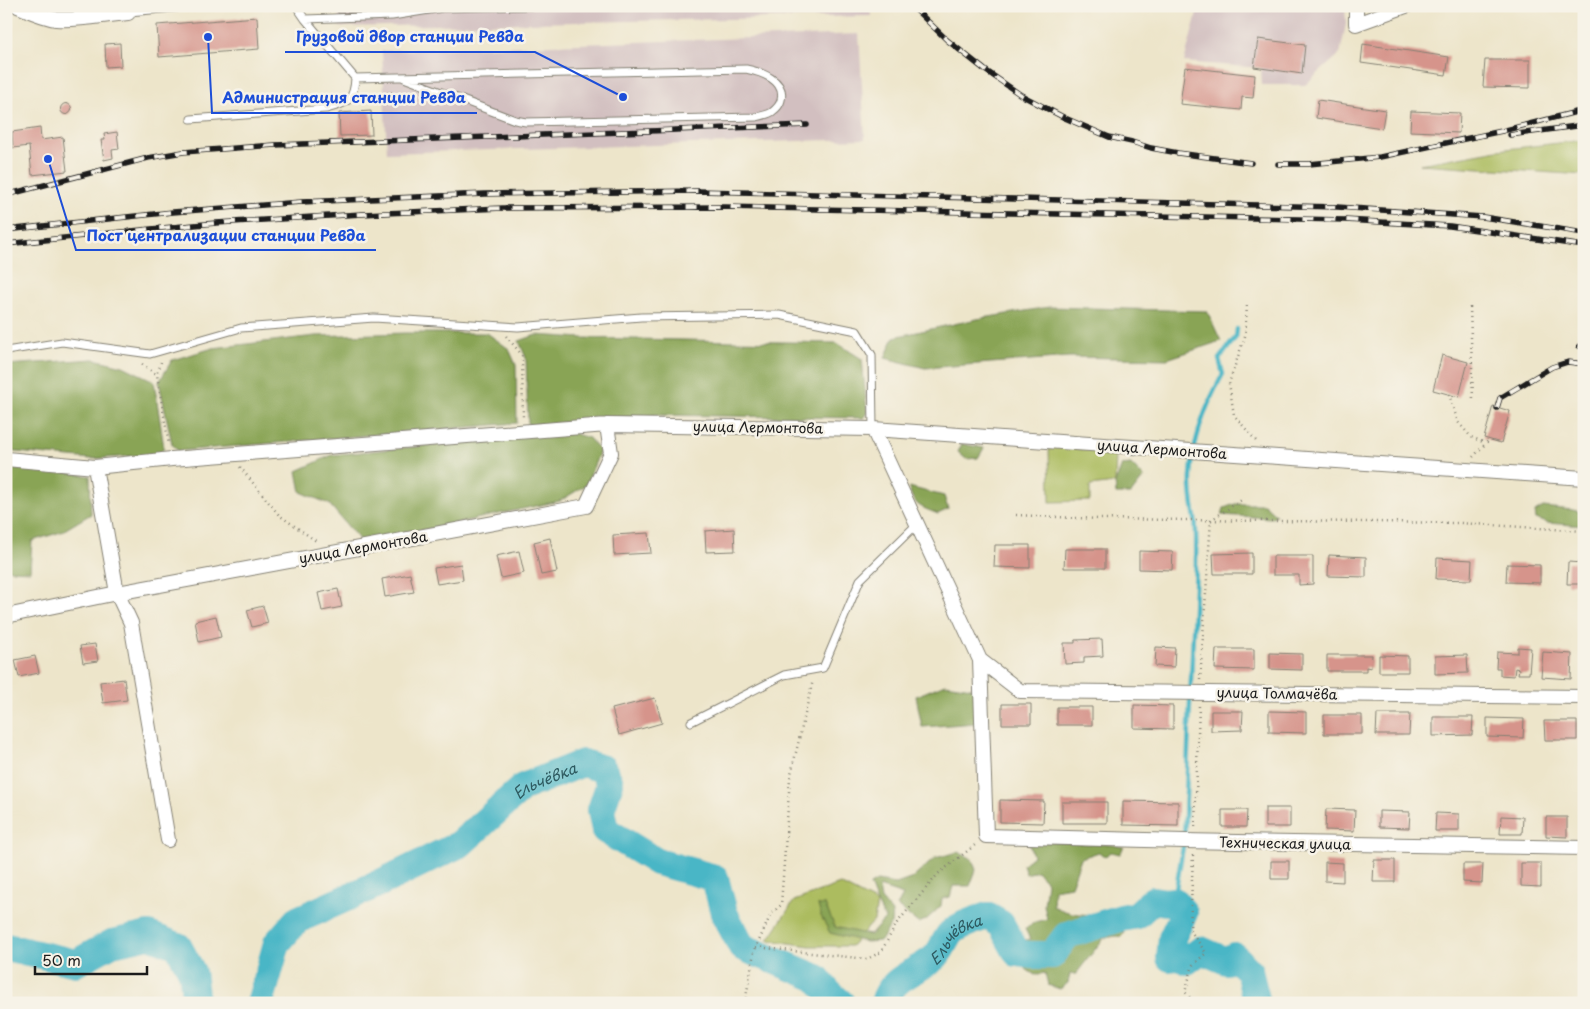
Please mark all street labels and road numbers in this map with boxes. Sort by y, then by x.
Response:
street label: улица Лермонтова [693,415,824,439]
street label: улица Лермонтова [1096,434,1228,464]
street label: улица Лермонтова [297,525,429,569]
street label: улица Толмачёва [1216,681,1338,705]
street label: Техническая улица [1219,831,1351,855]

